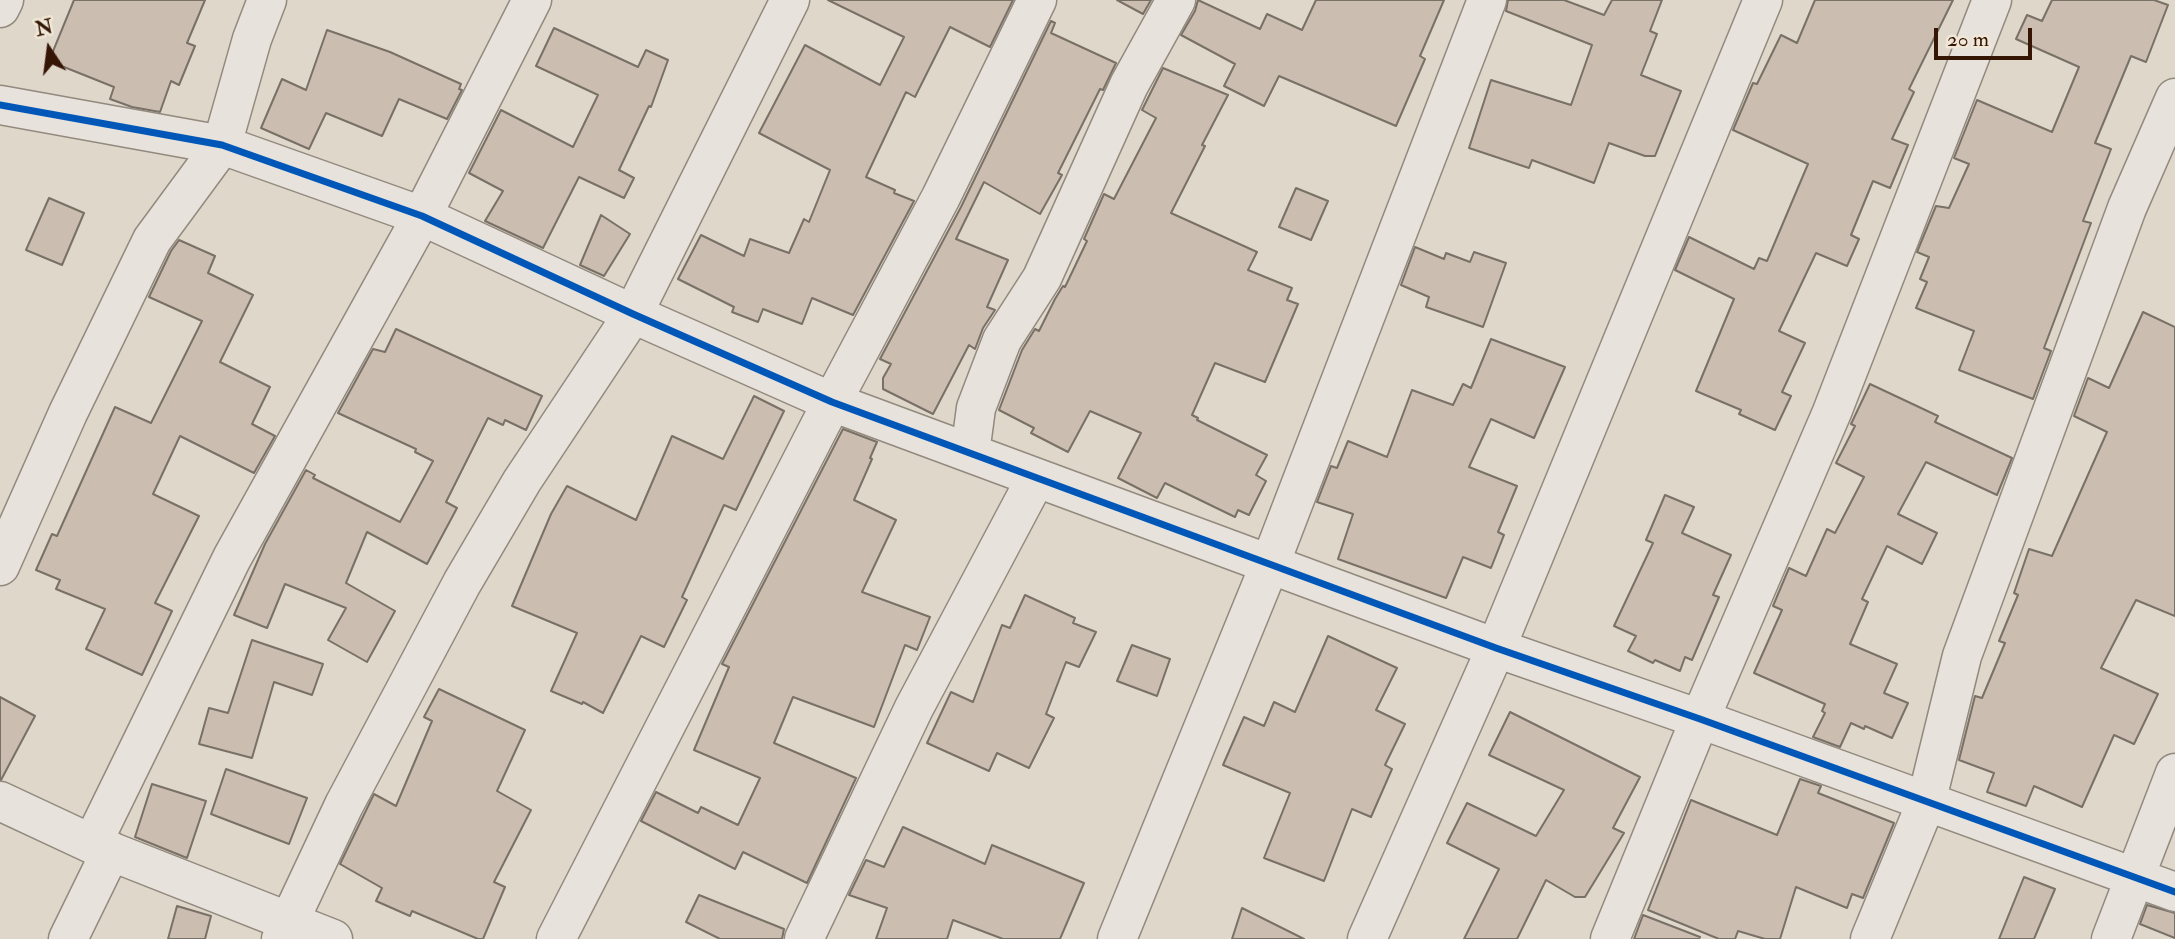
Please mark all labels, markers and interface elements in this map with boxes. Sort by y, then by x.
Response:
north arrow [14,14,84,84]
scale bar [1937,14,2035,58]
text: N [33,15,55,42]
text: 20 m [1947,26,1989,53]

